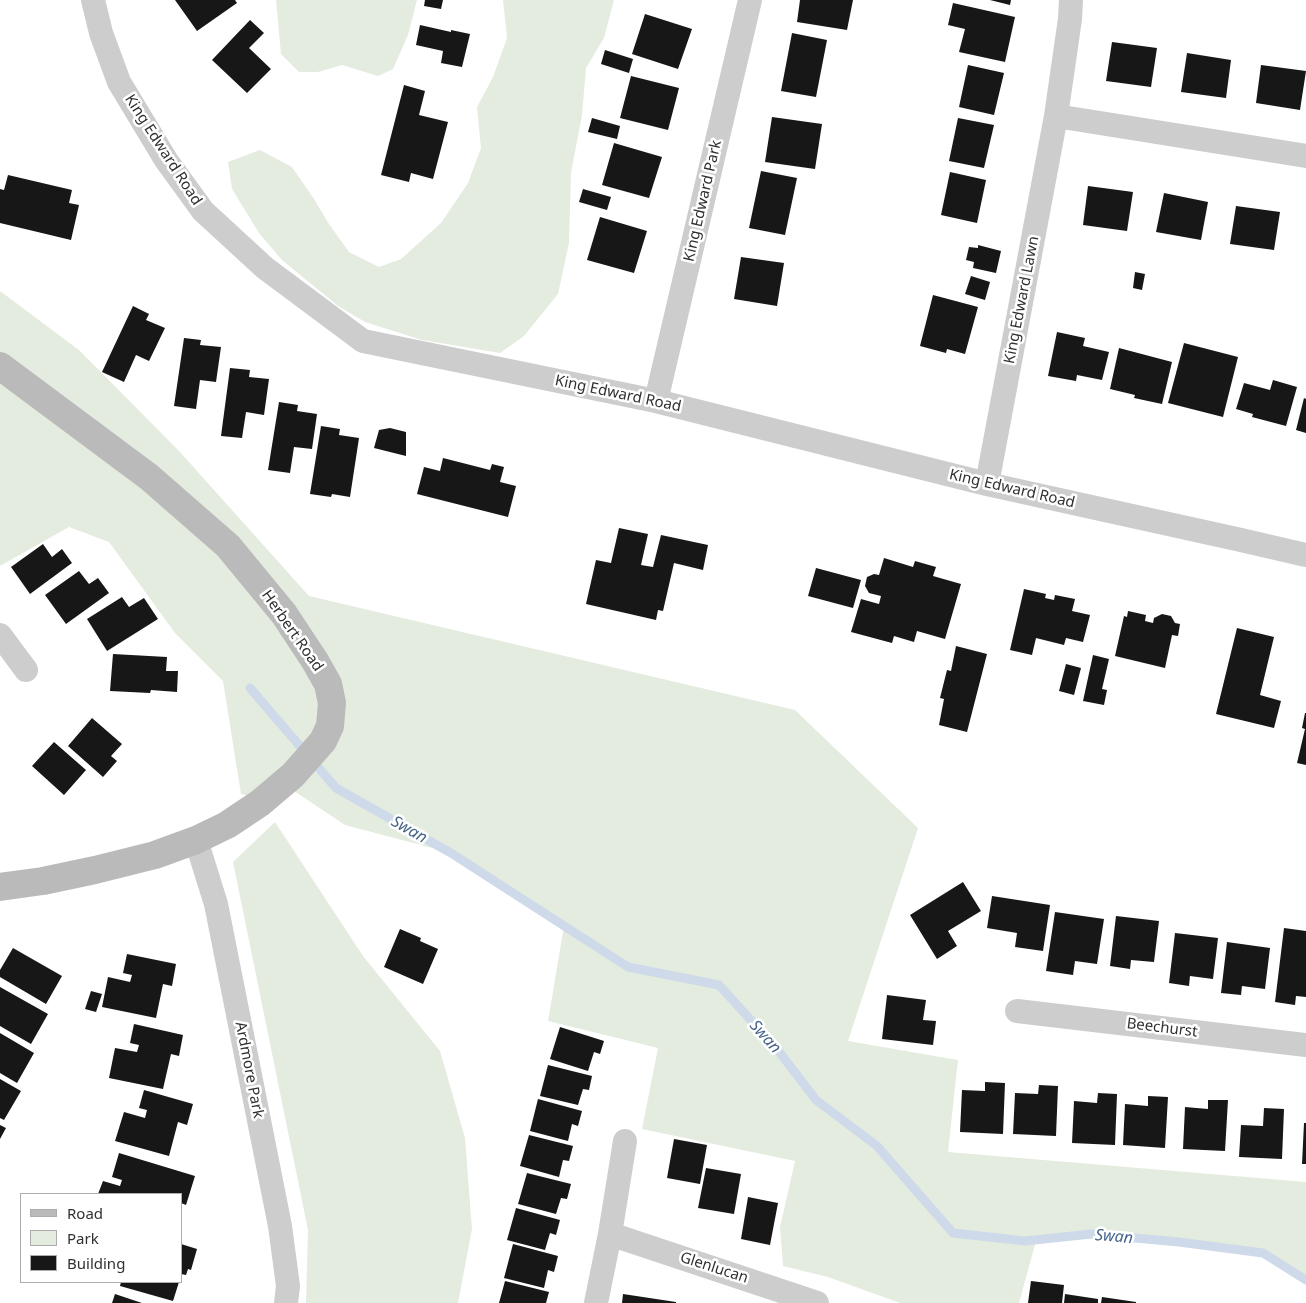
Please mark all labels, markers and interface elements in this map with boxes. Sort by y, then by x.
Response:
street label: King Edward Road [120,91,206,209]
street label: King Edward Park [680,139,726,263]
street label: King Edward Lawn [1001,235,1043,365]
street label: King Edward Road [553,372,683,416]
street label: King Edward Road [947,466,1077,512]
street label: Herbert Road [257,587,327,675]
water label: Swan [388,812,430,848]
street label: Beechurst [1126,1015,1198,1041]
water label: Swan [745,1016,785,1058]
street label: Ardmore Park [231,1020,267,1120]
legend [20,1193,182,1283]
text: Road [67,1203,103,1223]
water label: Swan [1094,1226,1134,1248]
text: Park [67,1228,99,1248]
street label: Glenlucan [678,1249,750,1287]
text: Building [67,1253,125,1273]

